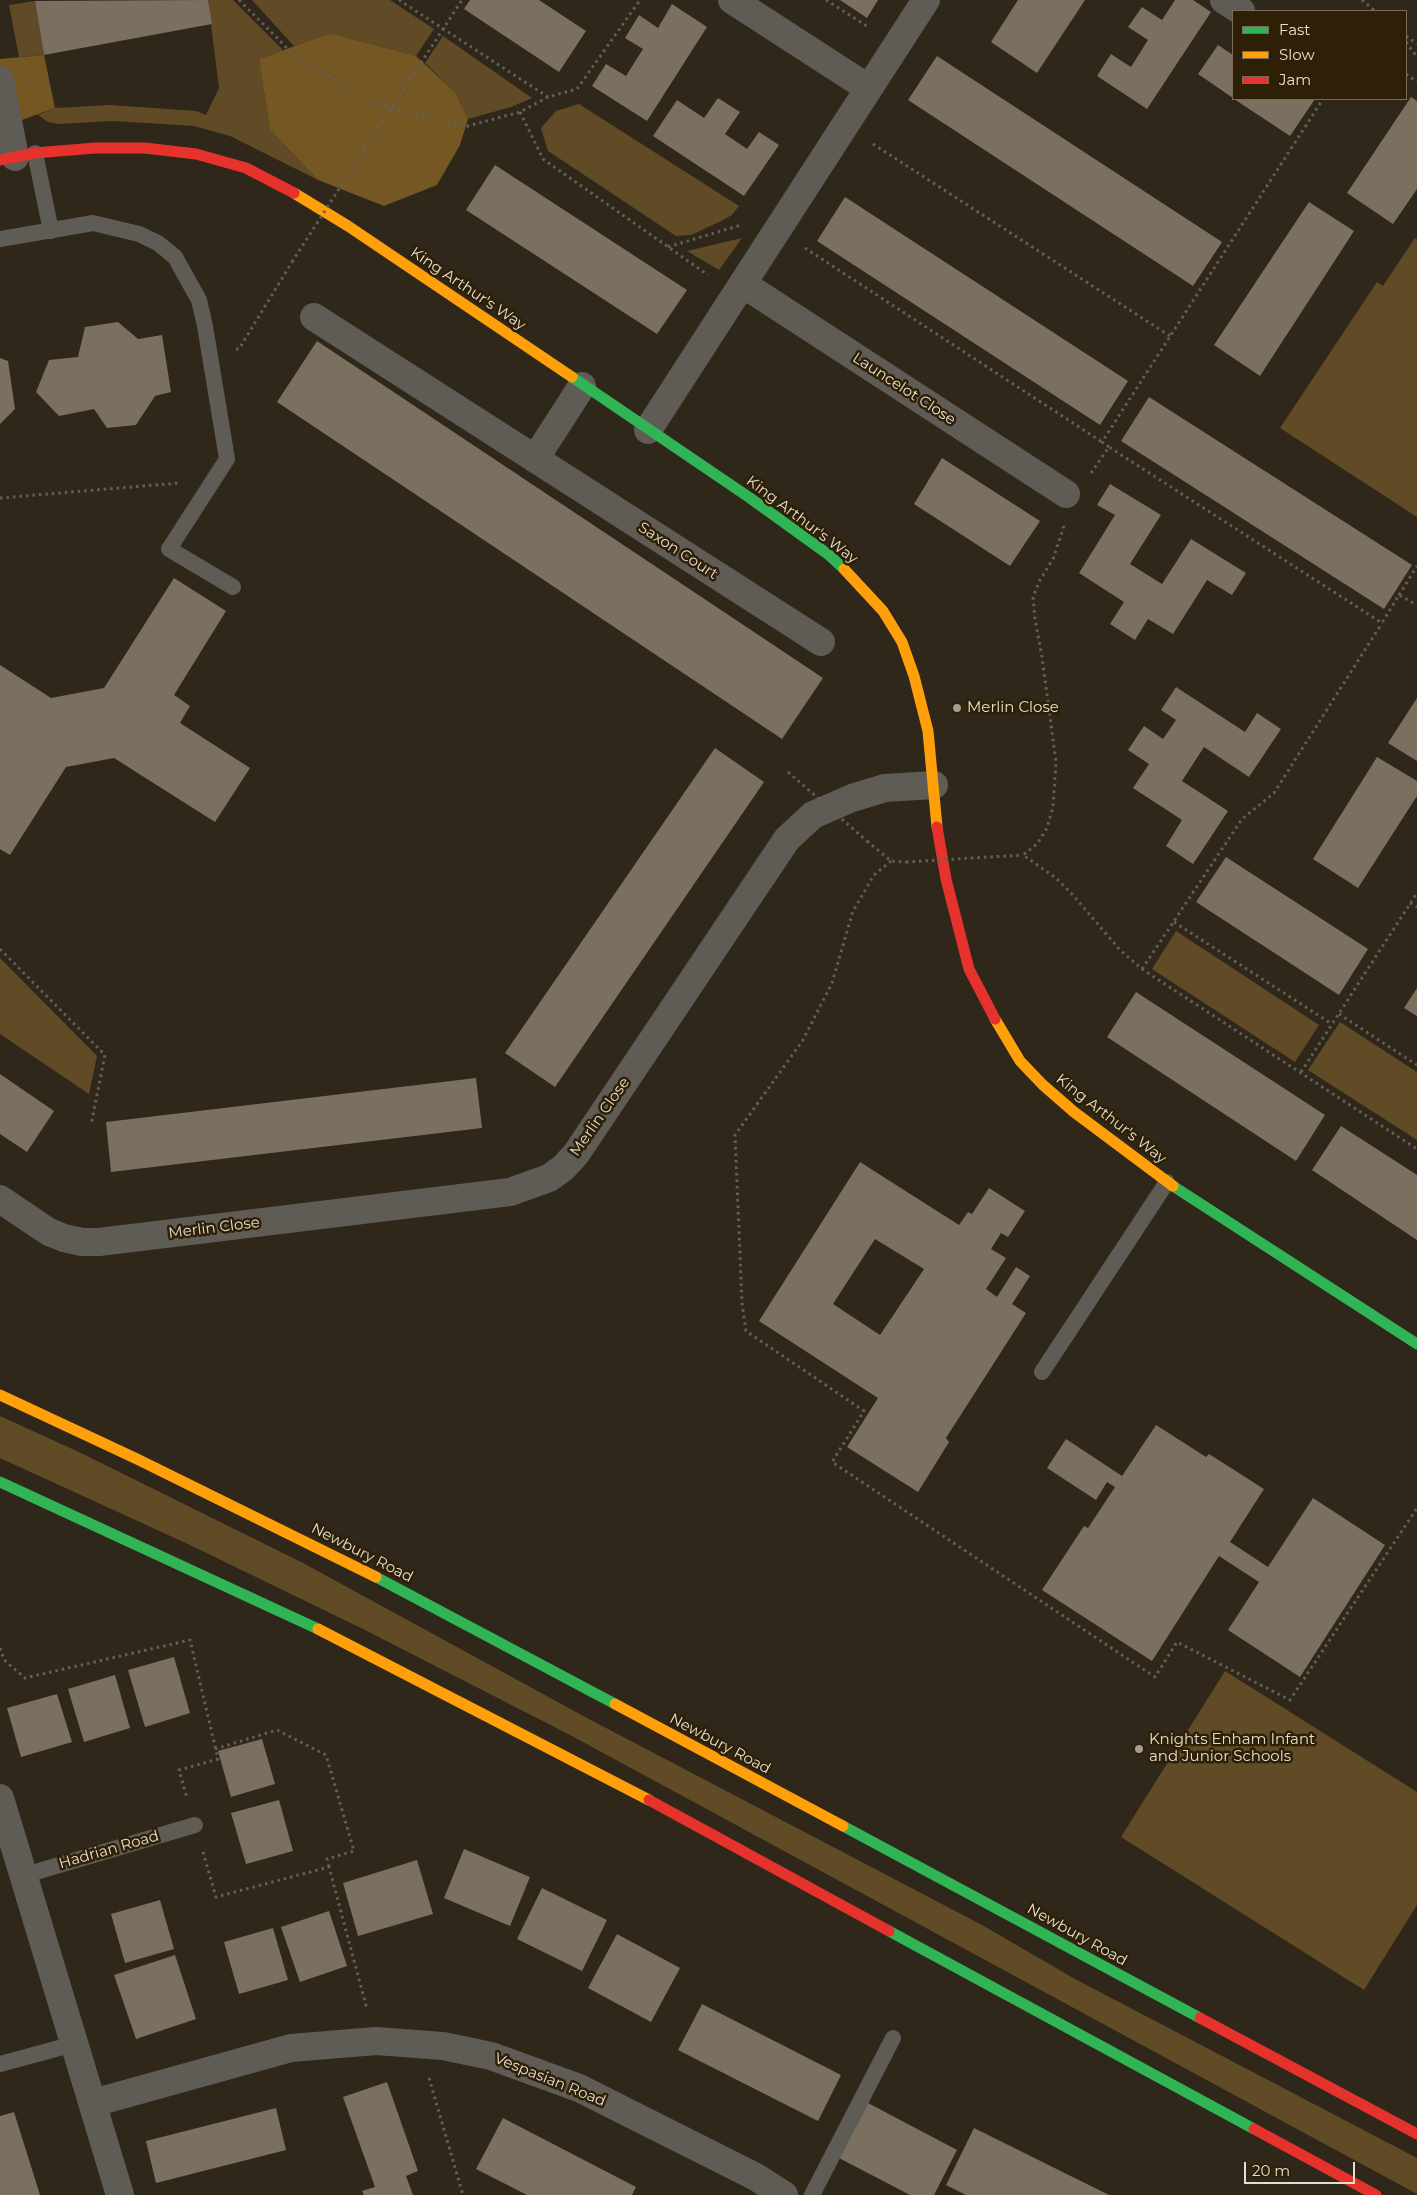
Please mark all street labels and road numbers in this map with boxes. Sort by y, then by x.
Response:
street label: King Arthur's Way [407,244,529,334]
street label: Launcelot Close [849,349,959,429]
street label: King Arthur's Way [743,472,861,568]
street label: Saxon Court [635,519,721,583]
street label: King Arthur's Way [1052,1070,1170,1168]
street label: Merlin Close [566,1074,634,1160]
street label: Merlin Close [167,1213,261,1243]
street label: Newbury Road [308,1520,416,1586]
street label: Newbury Road [666,1710,774,1778]
street label: Hadrian Road [57,1827,161,1873]
street label: Newbury Road [1024,1900,1130,1970]
street label: Vespasian Road [492,2049,608,2111]

